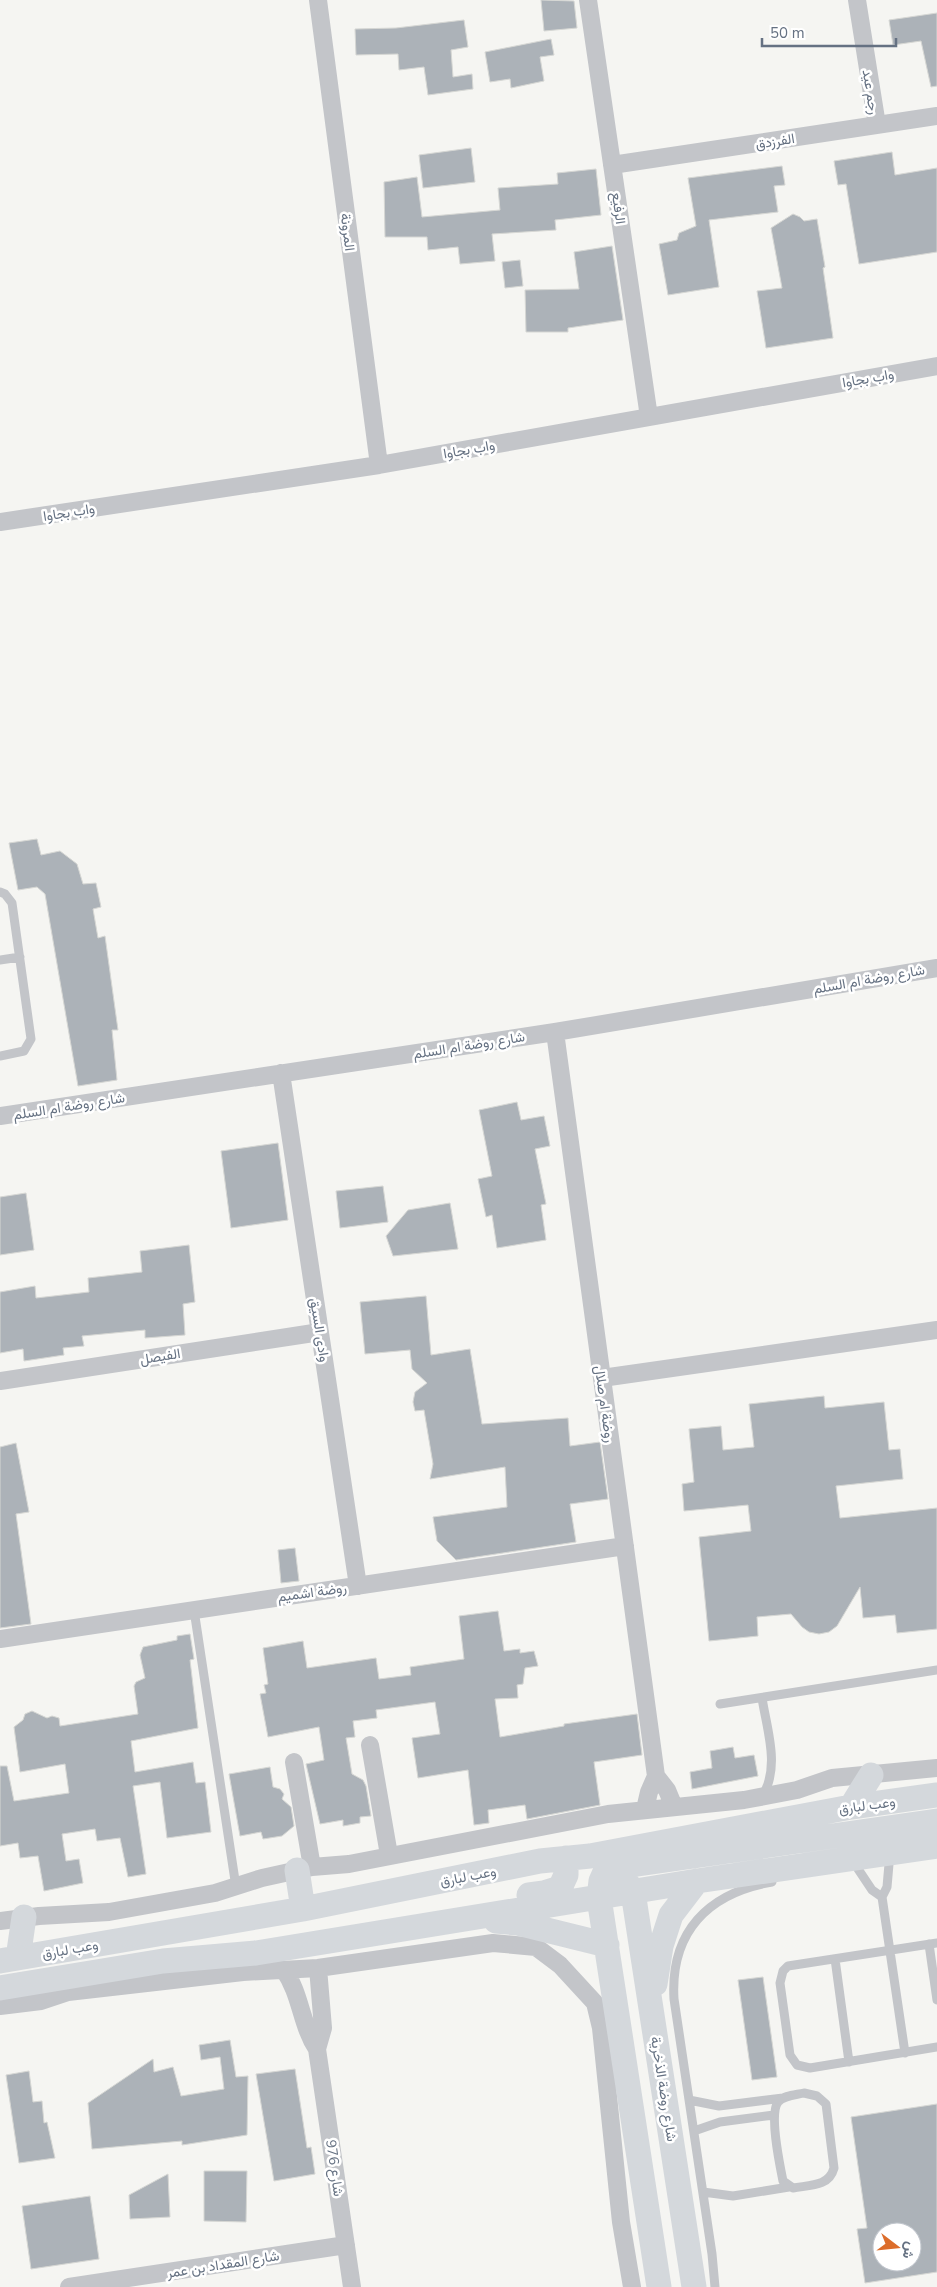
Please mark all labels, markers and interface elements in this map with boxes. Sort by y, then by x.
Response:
scale bar [762,15,896,47]
text: 50 m [770,23,805,43]
street label: رجم عيد [858,68,883,116]
street label: الفرزدق [754,129,796,154]
street label: الرفيع [606,191,630,226]
street label: المرونة [336,212,359,252]
street label: واب بجاوا [841,365,895,392]
street label: واب بجاوا [442,436,496,463]
street label: واب بجاوا [42,499,96,526]
street label: شارع روضة ام السلم [812,960,926,1000]
street label: شارع روضة ام السلم [412,1027,526,1065]
street label: شارع روضة ام السلم [12,1088,126,1126]
street label: وادى السيق [305,1297,334,1363]
street label: الفيصل [138,1344,182,1369]
street label: روضة ام صلال [590,1364,619,1444]
street label: روضة اشميم [276,1578,348,1607]
street label: وعب لبارق [838,1792,896,1819]
street label: وعب لبارق [438,1862,498,1891]
street label: وعب لبارق [40,1935,100,1964]
street label: شارع روضة الذخرية [645,2035,681,2143]
street label: شارع 976 [320,2139,348,2198]
north arrow [872,2222,922,2272]
text: ش [898,2240,920,2261]
street label: شارع المقداد بن عمر [165,2246,281,2284]

